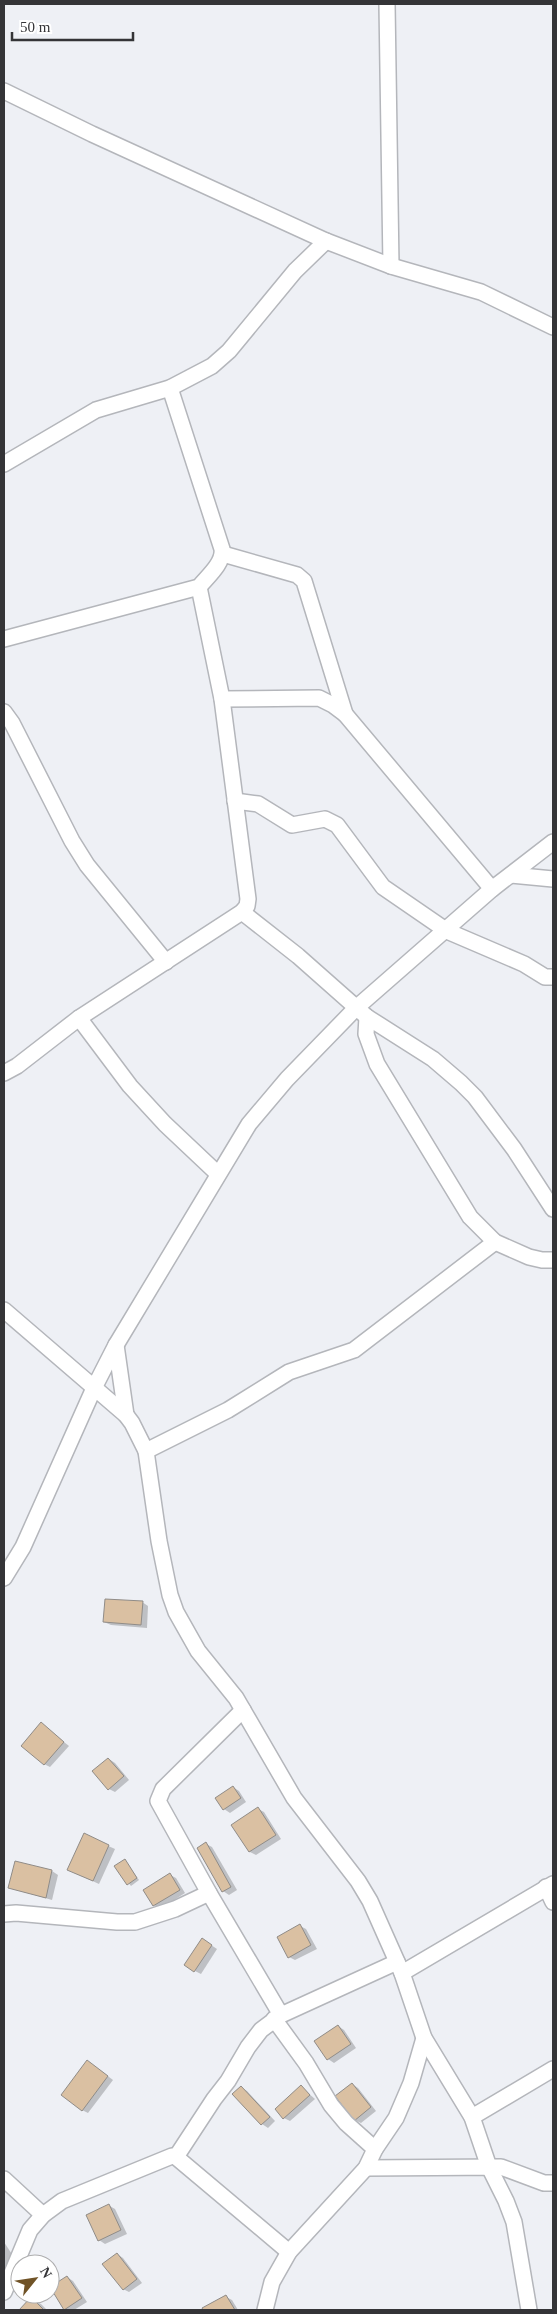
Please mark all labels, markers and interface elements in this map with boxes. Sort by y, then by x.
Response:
scale bar [12,10,134,42]
text: 50 m [20,19,51,35]
north arrow [10,2254,60,2304]
text: N [37,2265,55,2281]

